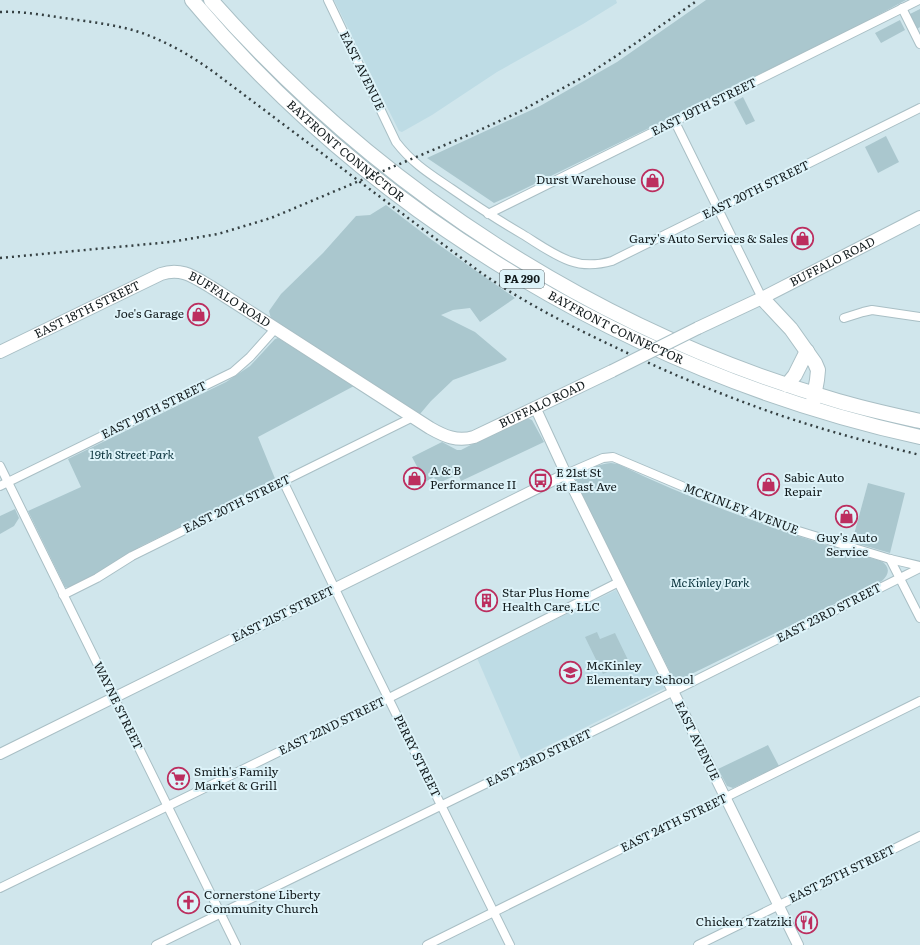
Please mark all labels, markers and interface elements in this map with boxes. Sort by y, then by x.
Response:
street label: EAST AVENUE [336,28,390,113]
street label: EAST 19TH STREET [648,73,760,139]
street label: BAYFRONT CONNECTOR [283,95,409,206]
street label: EAST 20TH STREET [699,155,812,223]
shop icon: Durst Warehouse [639,167,665,193]
place label: Durst Warehouse [536,170,636,188]
shop icon: Gary's Auto Services & Sales [790,226,816,252]
place label: Gary's Auto Services & Sales [629,229,789,247]
street label: BUFFALO ROAD [786,231,878,290]
street label: BUFFALO ROAD [186,266,275,331]
road number: PA 290 [500,270,544,288]
street label: EAST 18TH STREET [31,275,143,342]
street label: BAYFRONT CONNECTOR [545,286,687,368]
shop icon: Joe's Garage [186,301,212,327]
place label: Joe's Garage [114,304,184,322]
street label: BUFFALO ROAD [495,375,588,432]
street label: EAST 19TH STREET [98,376,210,442]
park label: 19th Street Park [90,445,175,463]
place label: A & B Performance II [430,461,516,493]
place label: E 21st St at East Ave [556,463,617,495]
shop icon: A & B Performance II [401,465,427,491]
bus stop icon: E 21st St at East Ave [528,467,554,493]
place label: Sabic Auto Repair [784,468,844,500]
street label: EAST 20TH STREET [180,469,293,537]
shop icon: Sabic Auto Repair [756,472,782,498]
street label: MCKINLEY AVENUE [681,478,802,538]
shop icon: Guy's Auto Service [834,504,860,530]
place label: Guy's Auto Service [817,528,877,560]
park label: McKinley Park [671,573,750,591]
street label: EAST 23RD STREET [773,578,884,646]
street label: EAST 21ST STREET [228,580,337,646]
place label: Star Plus Home Health Care, LLC [502,583,600,615]
building icon: Star Plus Home Health Care, LLC [474,587,500,613]
place label: McKinley Elementary School [586,656,694,688]
street label: WAYNE STREET [90,658,148,753]
school or university icon: McKinley Elementary School [558,660,584,686]
street label: EAST 22ND STREET [275,691,388,759]
street label: EAST AVENUE [671,698,725,783]
street label: PERRY STREET [390,711,446,800]
street label: EAST 23RD STREET [483,724,595,791]
place label: Smith's Family Market & Grill [194,762,279,794]
supermarket icon: Smith's Family Market & Grill [165,766,191,792]
street label: EAST 24TH STREET [617,788,730,856]
street label: EAST 25TH STREET [785,839,898,907]
place label: Cornerstone Liberty Community Church [204,885,320,917]
church icon: Cornerstone Liberty Community Church [175,889,201,915]
restaurant icon: Chicken Tzatziki [794,909,820,935]
place label: Chicken Tzatziki [696,912,792,930]

